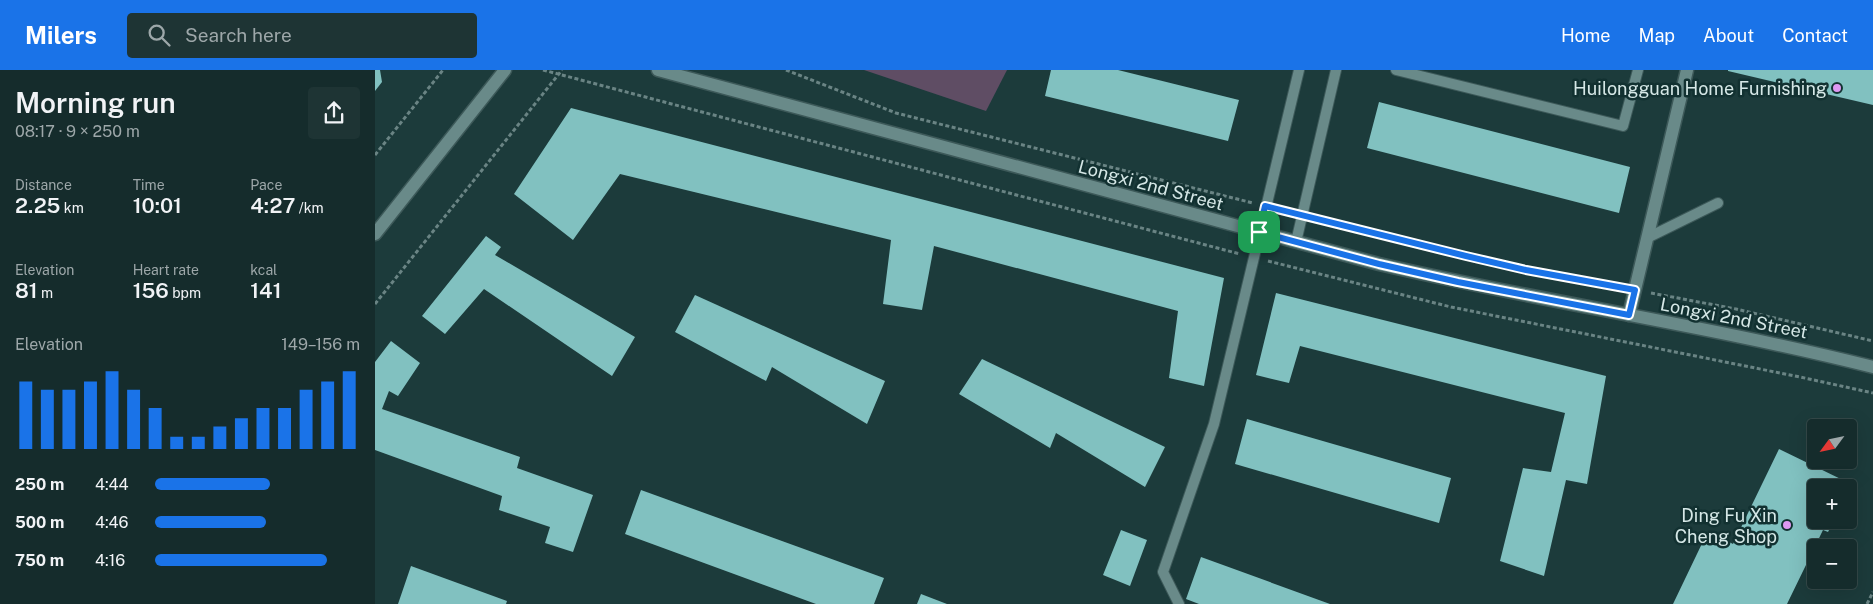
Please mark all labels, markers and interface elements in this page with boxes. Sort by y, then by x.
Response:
search box [127,13,477,58]
text: Milers [25,21,97,49]
icon: search [145,21,173,49]
text: Search here [185,24,292,46]
text: Home [1561,25,1611,46]
text: Map [1639,25,1675,46]
text: About [1703,25,1754,46]
text: Contact [1782,25,1848,46]
place label: Huilongguan Home Furnishing [1573,78,1827,99]
marker: Huilongguan Home Furnishing [1831,82,1843,94]
text: Morning run [15,86,176,119]
button: share [308,87,360,139]
text: 08:17 · 9 × 250 m [15,122,140,141]
street label: Longxi 2nd Street [1076,156,1226,214]
text: Distance [15,177,72,193]
text: Time [133,177,165,193]
text: Pace [250,177,282,193]
text: 2.25 [15,193,60,218]
text: 10:01 [133,193,182,218]
text: 4:27 [250,193,295,218]
text: km [60,200,84,216]
text: /km [295,200,324,216]
pin [1238,211,1280,253]
icon: arrive [1245,218,1273,246]
text: Elevation [15,262,74,278]
text: Heart rate [133,262,199,278]
text: kcal [250,262,277,278]
text: 81 [15,278,38,303]
text: 156 [133,278,169,303]
text: 141 [250,278,281,303]
text: m [38,285,53,301]
text: bpm [169,285,201,301]
street label: Longxi 2nd Street [1659,293,1809,343]
text: Elevation [15,335,83,354]
text: 149–156 m [281,335,360,354]
north arrow [1807,419,1857,469]
map controls [1807,419,1857,589]
text: 250 m [15,475,64,494]
text: 4:44 [95,475,129,494]
button: + [1807,479,1857,529]
place label: Ding Fu Xin Cheng Shop [1675,505,1777,547]
text: 500 m [15,513,64,532]
text: 4:46 [95,513,129,532]
marker: Ding Fu Xin Cheng Shop [1781,519,1793,531]
button: − [1807,539,1857,589]
text: 750 m [15,551,64,570]
text: 4:16 [95,551,125,570]

